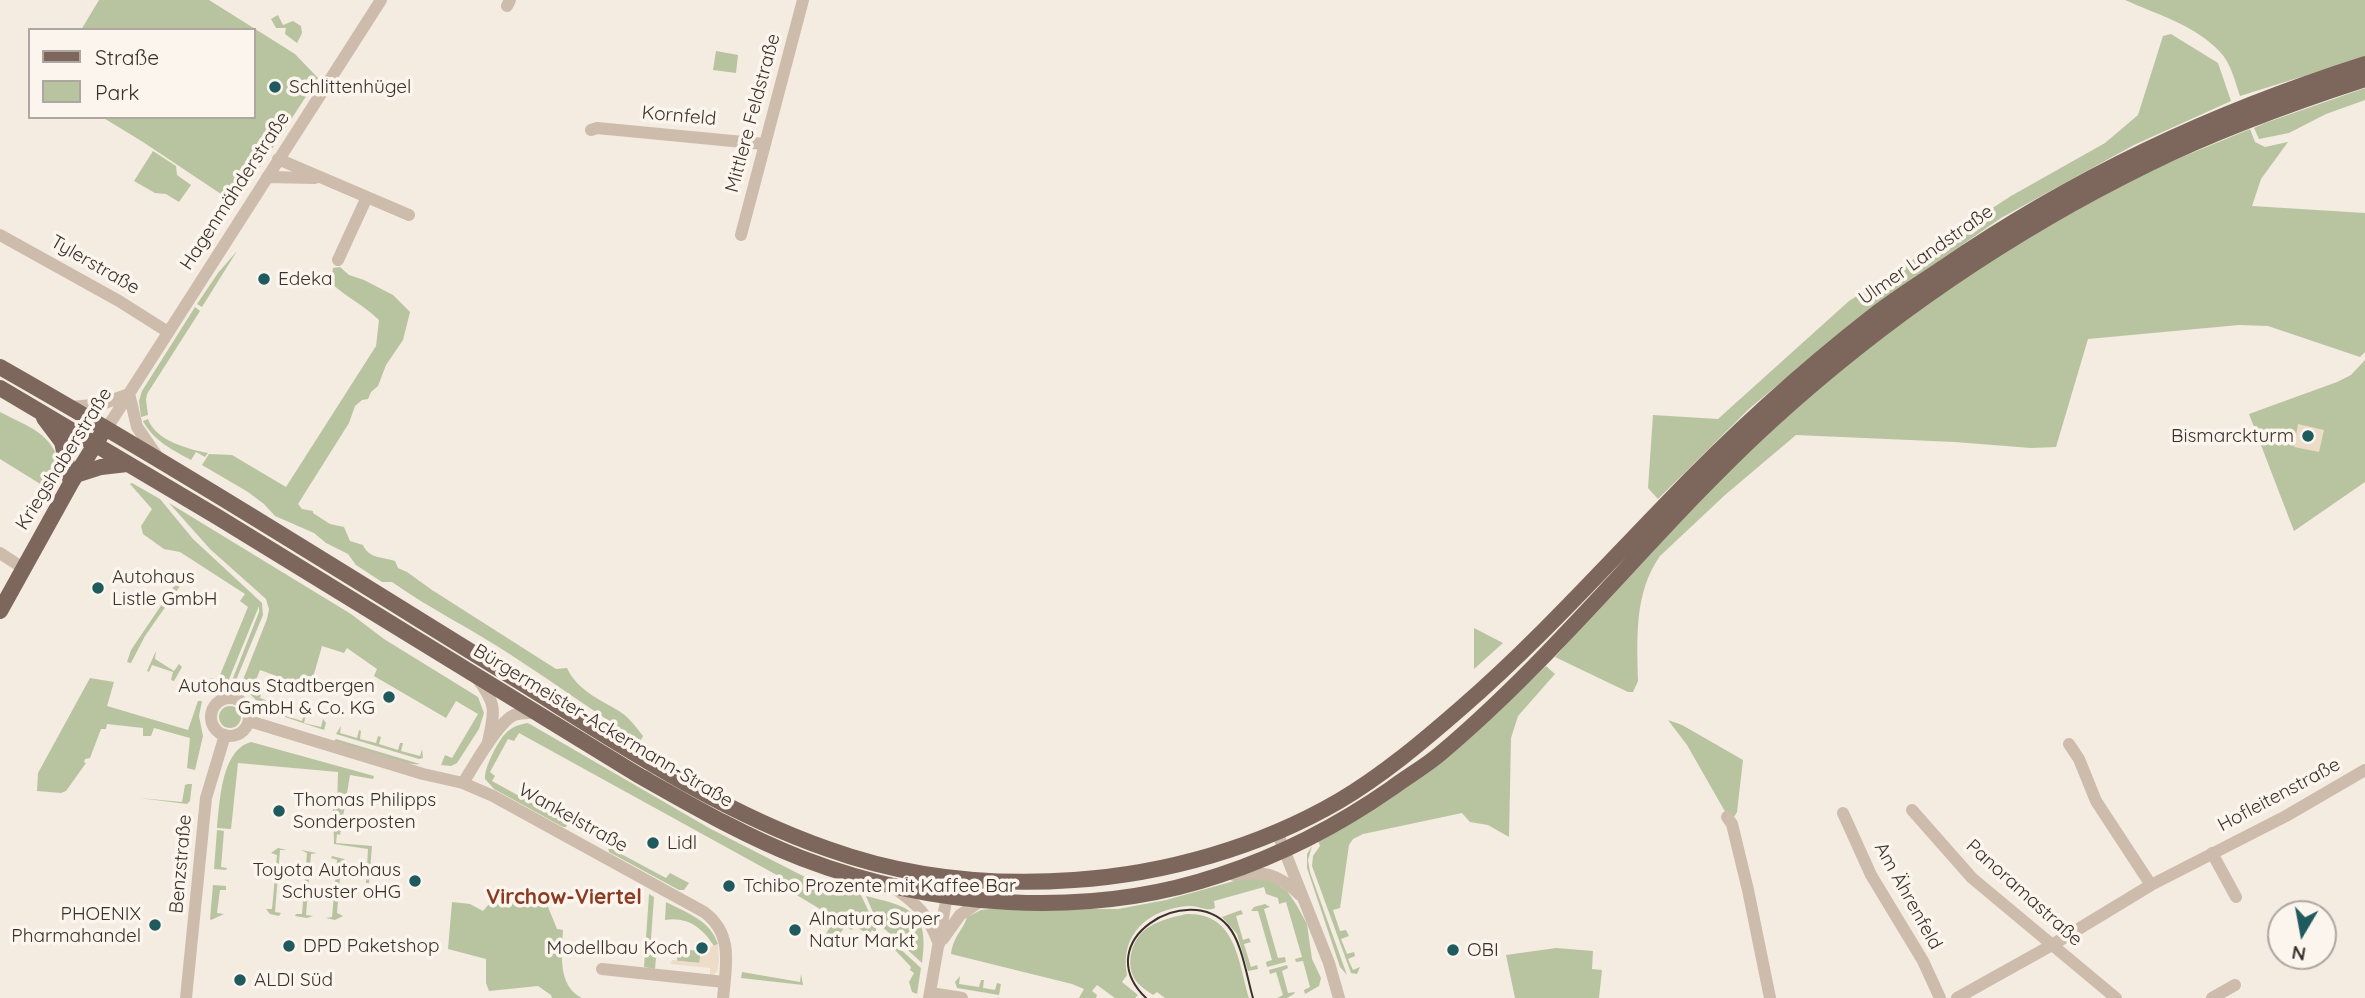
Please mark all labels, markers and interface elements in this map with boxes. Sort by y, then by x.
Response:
legend [28,28,256,119]
street label: Mittlere Feldstraße [721,31,785,195]
text: Straße [95,44,159,70]
place label: Schlittenhügel [289,76,411,98]
text: Park [95,79,139,105]
marker: Schlittenhügel [267,79,283,95]
street label: Kornfeld [641,101,717,131]
street label: Hagenmähderstraße [175,108,295,274]
street label: Ulmer Landstraße [1854,200,1998,310]
street label: Tylerstraße [46,230,144,300]
place label: Edeka [278,268,333,290]
marker: Edeka [256,271,272,287]
street label: Kriegshaberstraße [11,384,117,534]
place label: Bismarckturm [2171,425,2294,447]
marker: Bismarckturm [2300,428,2316,444]
place label: Autohaus Listle GmbH [112,566,217,610]
marker: Autohaus Listle GmbH [90,580,106,596]
street label: Bürgermeister-Ackermann-Straße [469,639,737,813]
place label: Autohaus Stadtbergen GmbH & Co. KG [178,675,375,719]
marker: Autohaus Stadtbergen GmbH & Co. KG [381,689,397,705]
street label: Hofleitenstraße [2214,753,2344,837]
street label: Wankelstraße [514,779,632,857]
place label: Thomas Philipps Sonderposten [293,789,436,833]
marker: Thomas Philipps Sonderposten [271,803,287,819]
street label: Benzstraße [165,814,197,914]
place label: Lidl [667,832,697,854]
marker: Lidl [645,835,661,851]
street label: Panoramastraße [1961,835,2087,951]
street label: Am Ährenfeld [1869,838,1947,954]
place label: Toyota Autohaus Schuster oHG [252,859,401,903]
marker: Toyota Autohaus Schuster oHG [407,873,423,889]
place label: Tchibo Prozente mit Kaffee Bar [743,875,1016,897]
marker: Tchibo Prozente mit Kaffee Bar [721,878,737,894]
district label: Virchow-Viertel [486,885,642,911]
north arrow [2267,900,2337,970]
place label: PHOENIX Pharmahandel [11,903,141,947]
place label: Alnatura Super Natur Markt [809,908,940,952]
marker: PHOENIX Pharmahandel [147,917,163,933]
marker: Alnatura Super Natur Markt [787,922,803,938]
place label: DPD Paketshop [303,935,440,957]
place label: Modellbau Koch [546,937,688,959]
marker: DPD Paketshop [281,938,297,954]
place label: OBI [1467,939,1499,961]
marker: Modellbau Koch [694,940,710,956]
text: N [2290,941,2308,967]
marker: OBI [1445,942,1461,958]
place label: ALDI Süd [254,969,333,991]
marker: ALDI Süd [232,972,248,988]

